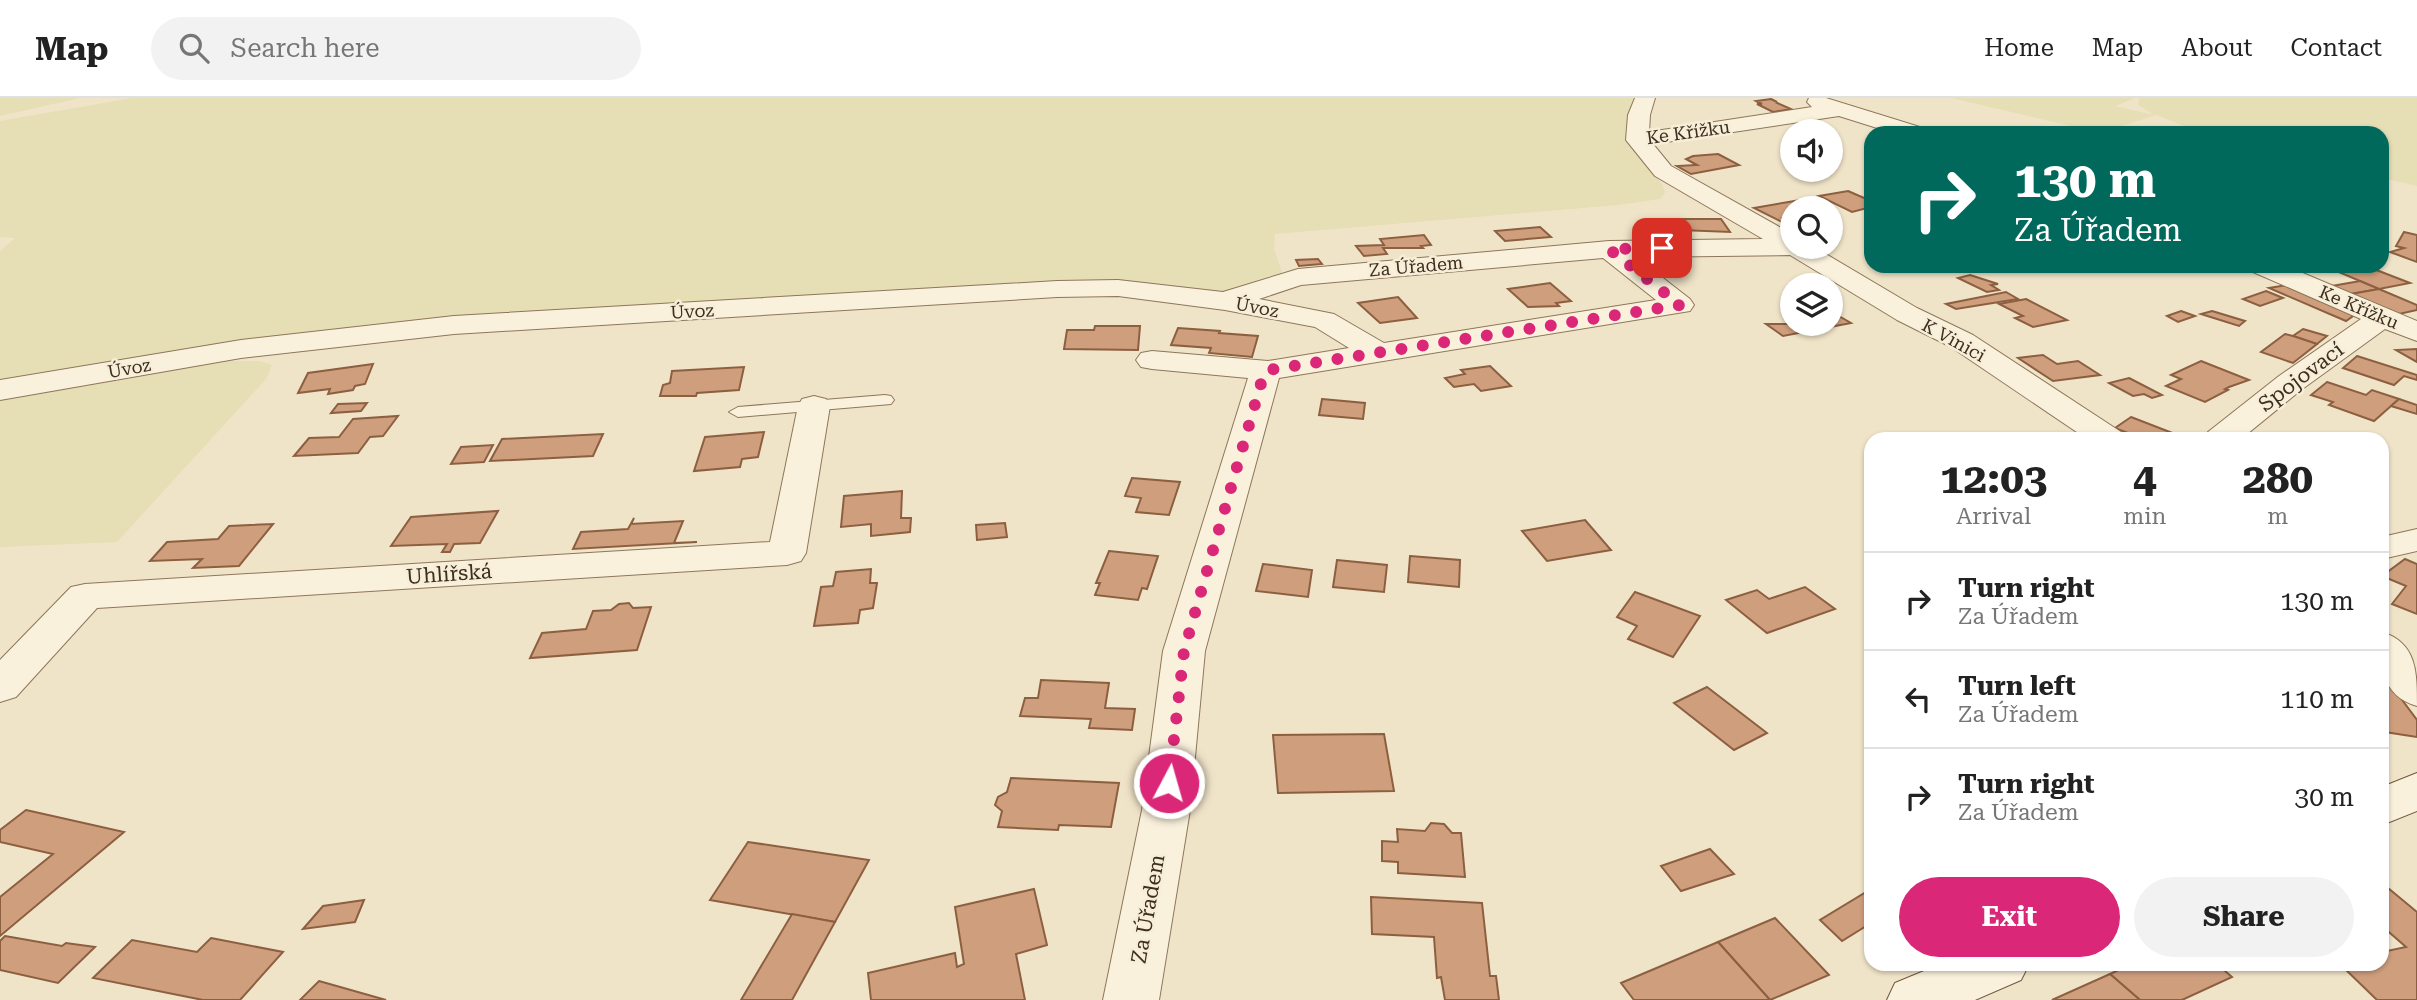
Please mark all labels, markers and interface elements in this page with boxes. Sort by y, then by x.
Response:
search box [151,17,641,80]
text: Map [35,29,109,68]
icon: search [175,29,213,67]
text: Search here [231,33,380,63]
text: Home [1984,34,2054,62]
text: Map [2092,34,2143,62]
text: About [2181,34,2252,62]
text: Contact [2290,34,2382,62]
street label: Ke Křížku [1645,116,1731,148]
map controls [1780,119,1843,336]
button: sound [1780,119,1843,182]
text: 130 m [2014,152,2156,209]
icon: right [1899,154,1990,245]
button: search [1780,196,1843,259]
text: Za Úřadem [2014,211,2182,249]
pin [1632,218,1692,278]
icon: arrive [1643,229,1681,267]
street label: Za Úřadem [1368,251,1464,281]
button: layers [1780,273,1843,336]
street label: Ke Křížku [2316,281,2402,333]
street label: Úvoz [1234,293,1281,322]
street label: Úvoz [670,299,715,323]
street label: K Vinici [1919,314,1990,366]
street label: Spojovací [2254,337,2348,417]
street label: Úvoz [106,354,153,382]
text: 12:03 [1940,454,2047,503]
text: 4 [2133,454,2157,503]
text: 280 [2242,454,2313,503]
text: Arrival [1956,503,2031,530]
text: min [2123,503,2166,530]
text: m [2267,503,2288,530]
street label: Uhlířská [405,559,493,589]
text: Turn right [1958,573,2094,603]
icon: right [1899,582,1937,620]
text: 130 m [2280,586,2354,616]
text: Za Úřadem [1958,603,2079,630]
text: Turn left [1958,671,2076,701]
icon: left [1899,680,1937,718]
text: 110 m [2280,684,2354,714]
text: Za Úřadem [1958,701,2079,728]
position arrow [1132,746,1206,820]
text: Turn right [1958,769,2094,799]
icon: right [1899,778,1937,816]
text: 30 m [2295,782,2354,812]
text: Za Úřadem [1958,799,2079,826]
street label: Za Úřadem [1126,853,1169,965]
button: Exit [1899,877,2120,957]
button: Share [2134,877,2354,957]

